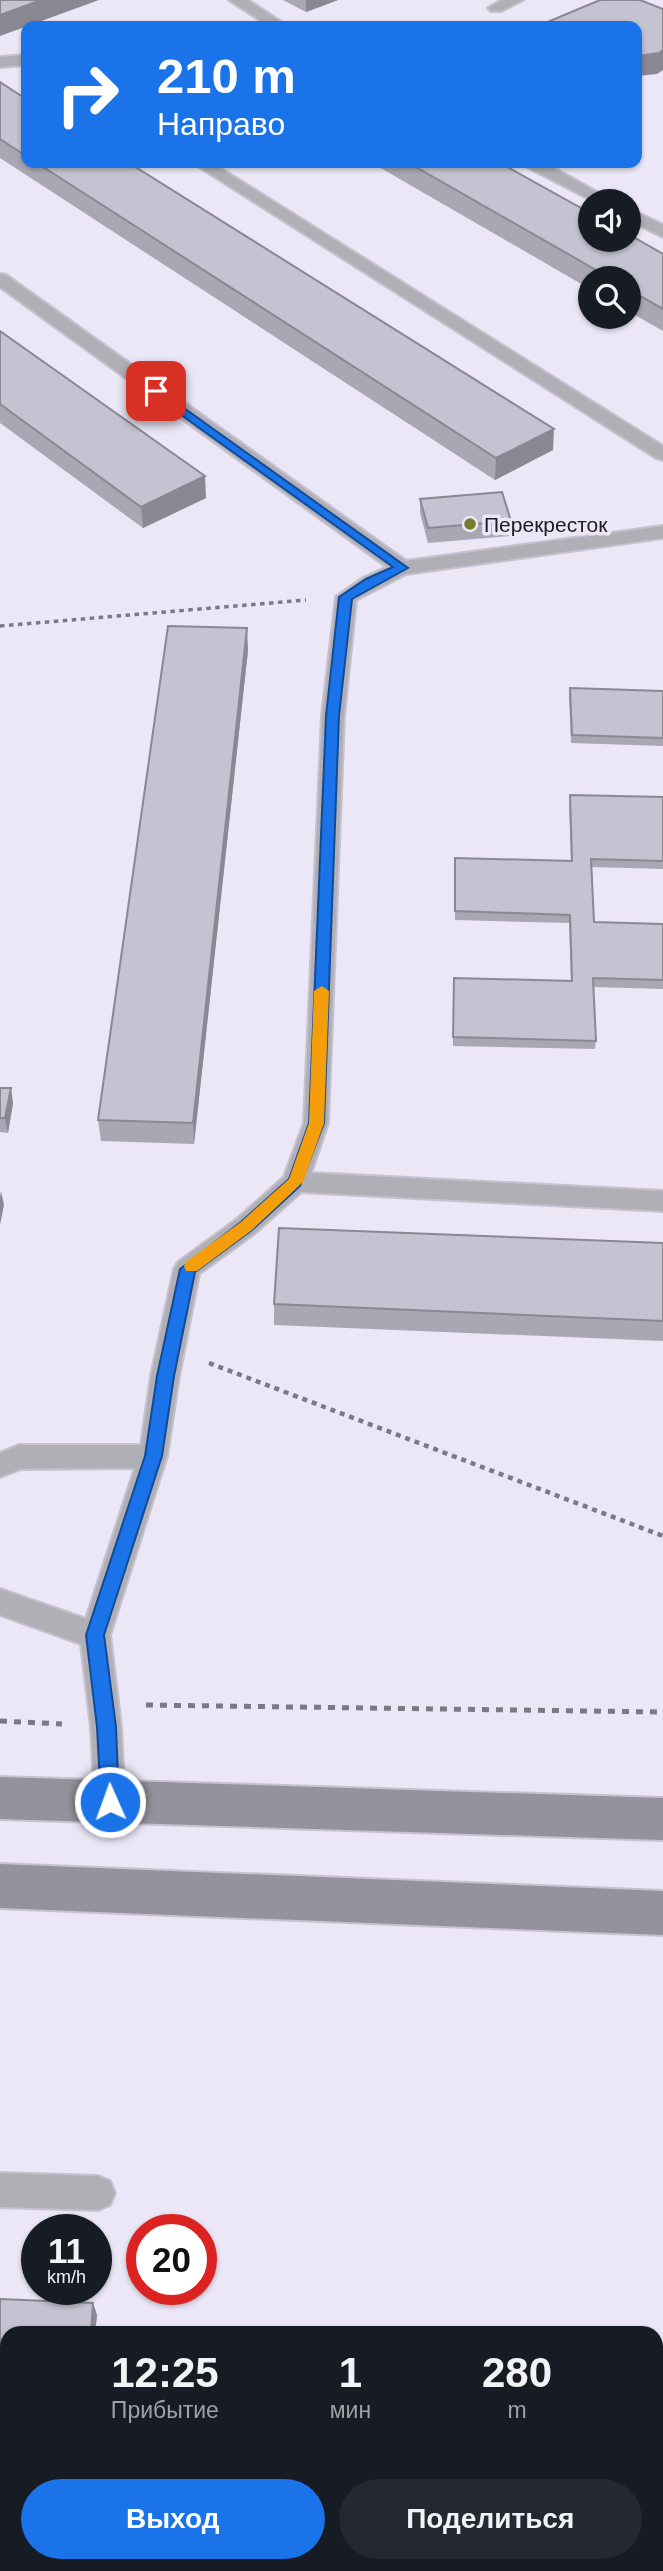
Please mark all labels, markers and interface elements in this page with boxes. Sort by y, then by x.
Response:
icon: right [42,49,133,140]
text: 210 m [157,49,296,103]
text: Направо [157,106,285,142]
map controls [578,189,641,329]
button: sound [578,189,641,252]
button: search [578,266,641,329]
pin [126,361,186,421]
icon: arrive [137,372,175,410]
place label: Перекресток [484,513,608,536]
marker: Перекресток [462,516,478,532]
position arrow [73,1765,147,1839]
speed limit sign: 20 [126,2214,217,2305]
text: 11 [48,2231,85,2270]
text: km/h [47,2267,86,2287]
text: 12:25 [111,2349,219,2396]
text: 1 [339,2349,362,2396]
text: 280 [482,2349,552,2396]
text: Прибытие [111,2397,219,2423]
text: мин [330,2397,371,2423]
text: m [507,2397,527,2423]
button: Выход [21,2479,325,2559]
button: Поделиться [339,2479,642,2559]

